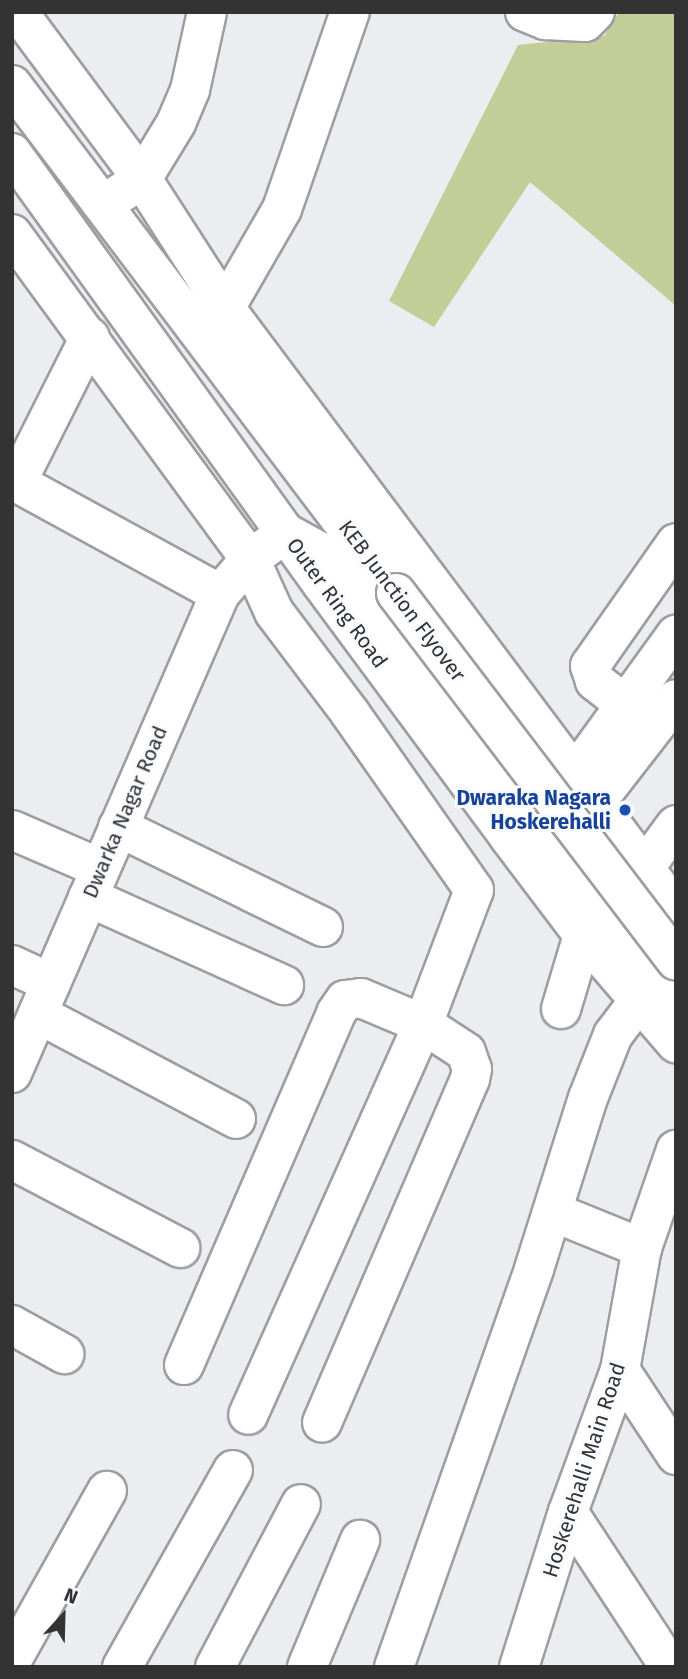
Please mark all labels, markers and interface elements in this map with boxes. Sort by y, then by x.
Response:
street label: KEB Junction Flyover [333,516,471,686]
street label: Outer Ring Road [281,533,393,673]
street label: Dwarka Nagar Road [77,722,173,902]
place label: Dwaraka Nagara Hoskerehalli [456,785,611,835]
marker: Dwaraka Nagara Hoskerehalli [617,802,633,818]
street label: Hoskerehalli Main Road [537,1359,631,1581]
north arrow [28,1581,98,1651]
text: N [61,1583,81,1609]

